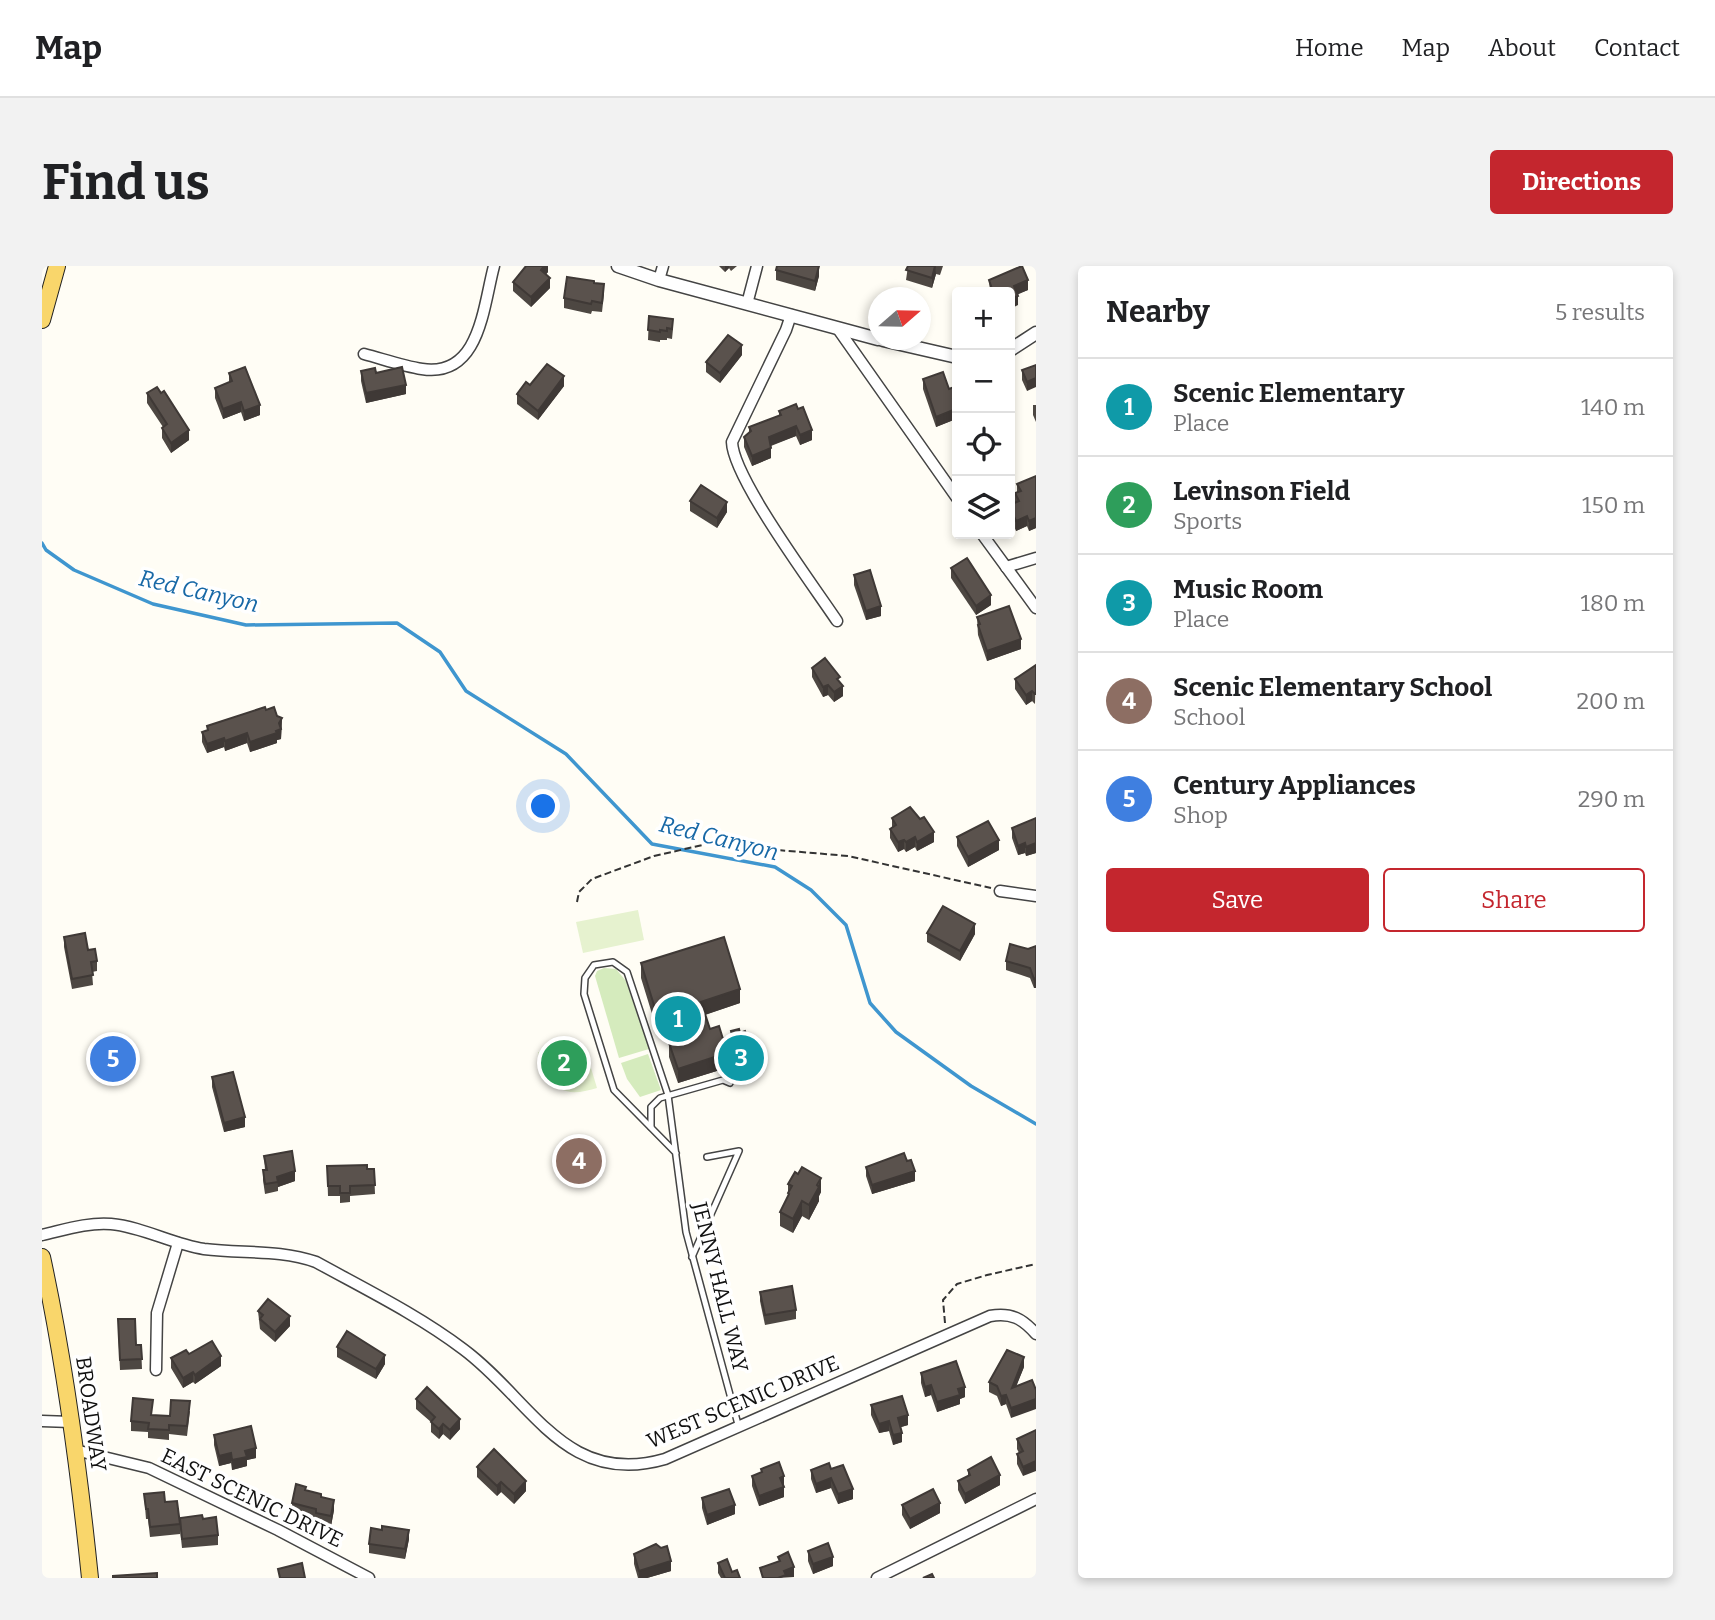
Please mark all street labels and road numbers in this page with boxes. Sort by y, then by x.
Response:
street label: JENNY HALL WAY [686,1198,754,1375]
street label: WEST SCENIC DRIVE [643,1350,843,1454]
street label: BROADWAY [70,1355,112,1474]
street label: EAST SCENIC DRIVE [157,1443,347,1553]

